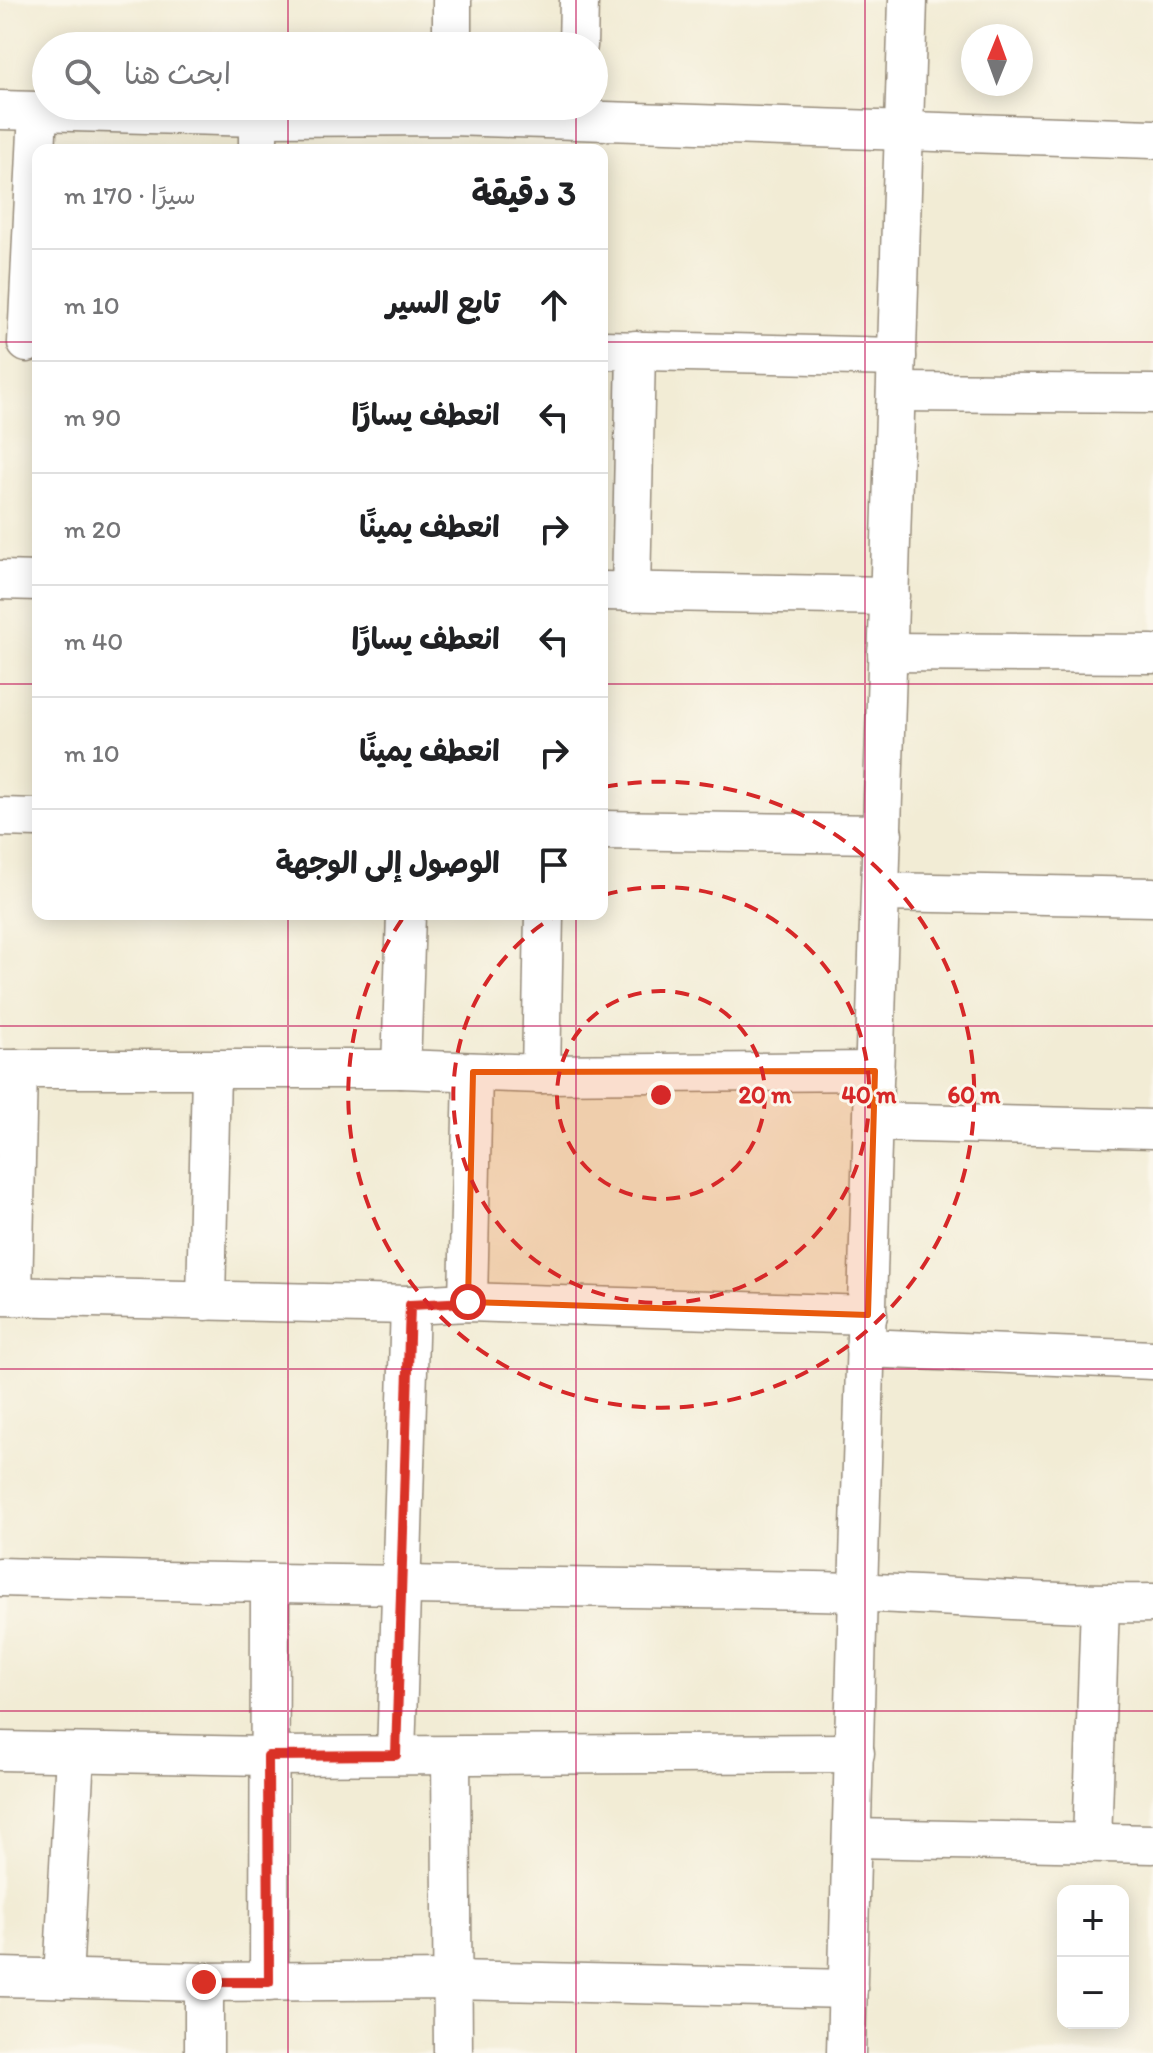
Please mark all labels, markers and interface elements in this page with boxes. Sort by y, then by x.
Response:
north arrow [961,24,1033,96]
search box [32,32,608,120]
icon: search [60,54,104,98]
text: ابحث هنا [124,55,231,92]
text: 3 دقيقة [471,173,576,214]
text: سيرًا · 170 m [64,179,196,211]
icon: ahead [532,283,576,327]
text: تابع السير [386,284,500,321]
text: 10 m [64,289,120,321]
icon: left [532,395,576,439]
text: انعطف يسارًا [351,396,500,433]
text: 90 m [64,401,121,433]
icon: right [532,507,576,551]
text: انعطف يمينًا [359,508,500,545]
text: 20 m [64,513,121,545]
icon: left [532,619,576,663]
text: انعطف يسارًا [351,620,500,657]
text: 40 m [64,625,123,657]
icon: right [532,731,576,775]
text: انعطف يمينًا [359,732,500,769]
text: 10 m [64,737,120,769]
icon: arrive [532,843,576,887]
text: الوصول إلى الوجهة [276,844,500,881]
text: 20 m [739,1080,792,1109]
text: 40 m [842,1080,897,1109]
text: 60 m [947,1080,1001,1109]
centre of rings [647,1081,675,1109]
route start [450,1284,486,1320]
map controls [1057,1885,1129,2029]
button: + [1057,1885,1129,1957]
button: − [1057,1957,1129,2029]
route end [186,1964,222,2000]

